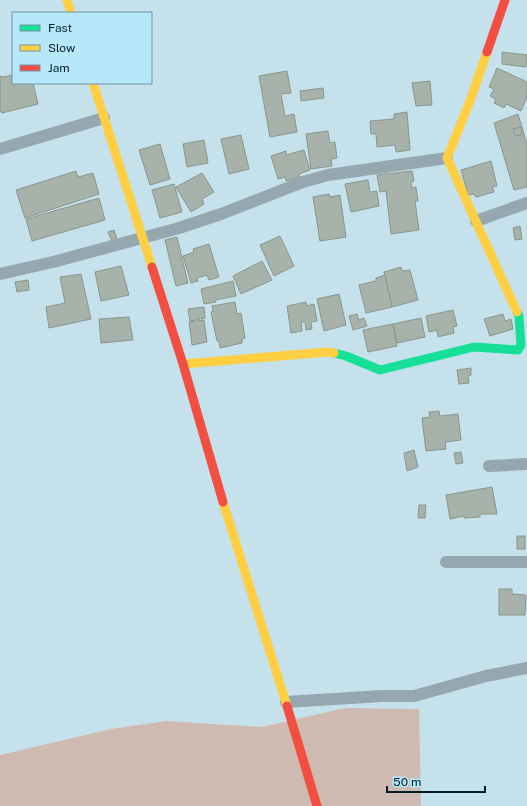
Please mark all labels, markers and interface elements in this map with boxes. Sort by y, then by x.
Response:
legend [12,12,152,84]
text: Fast [48,21,73,35]
text: Slow [48,41,76,55]
text: Jam [48,61,70,75]
scale bar [387,768,485,794]
text: 50 m [393,775,421,789]

